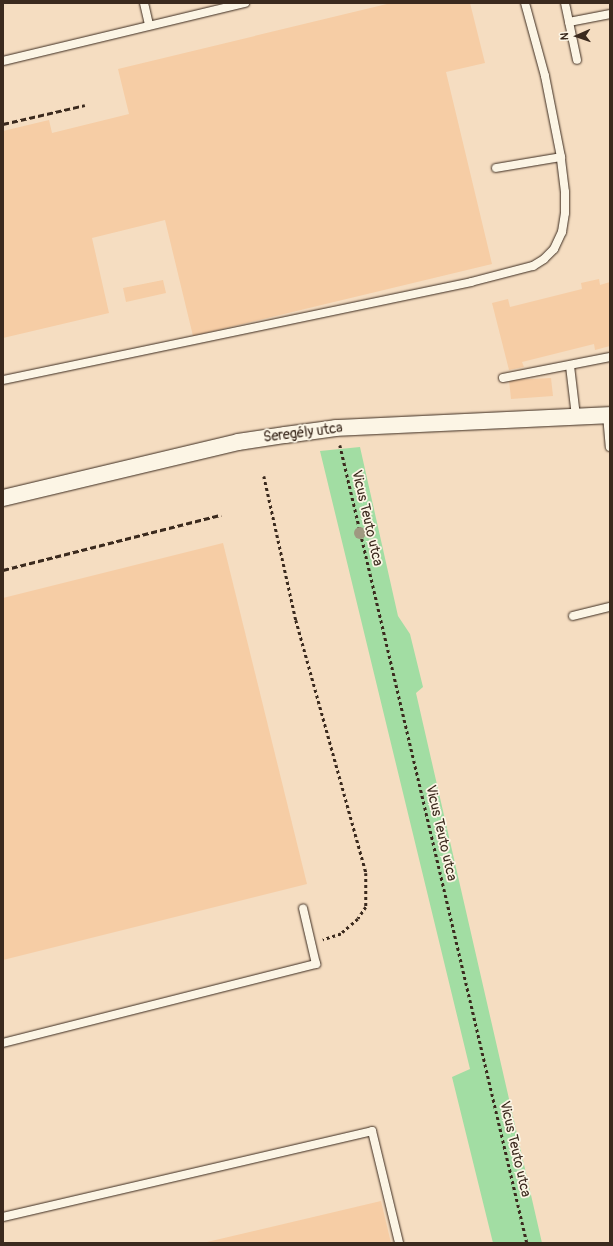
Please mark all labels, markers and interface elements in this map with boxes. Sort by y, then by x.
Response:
north arrow [557,16,597,56]
text: N [558,32,571,40]
street label: Seregély utca [262,420,344,446]
street label: Vicus Teuto utca [348,469,386,567]
street label: Vicus Teuto utca [422,784,460,882]
street label: Vicus Teuto utca [496,1100,534,1198]

